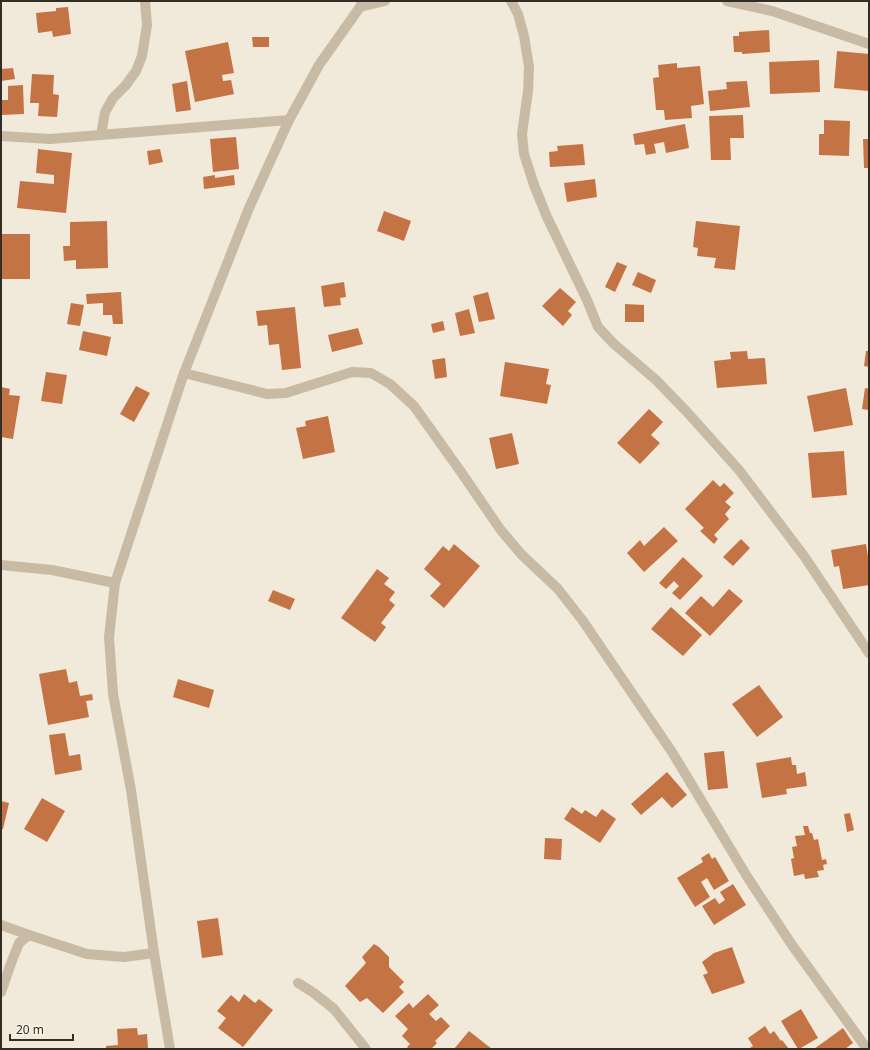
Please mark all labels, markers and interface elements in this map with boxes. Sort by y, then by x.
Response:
scale bar [10,1016,73,1042]
text: 20 m [16,1021,44,1038]

